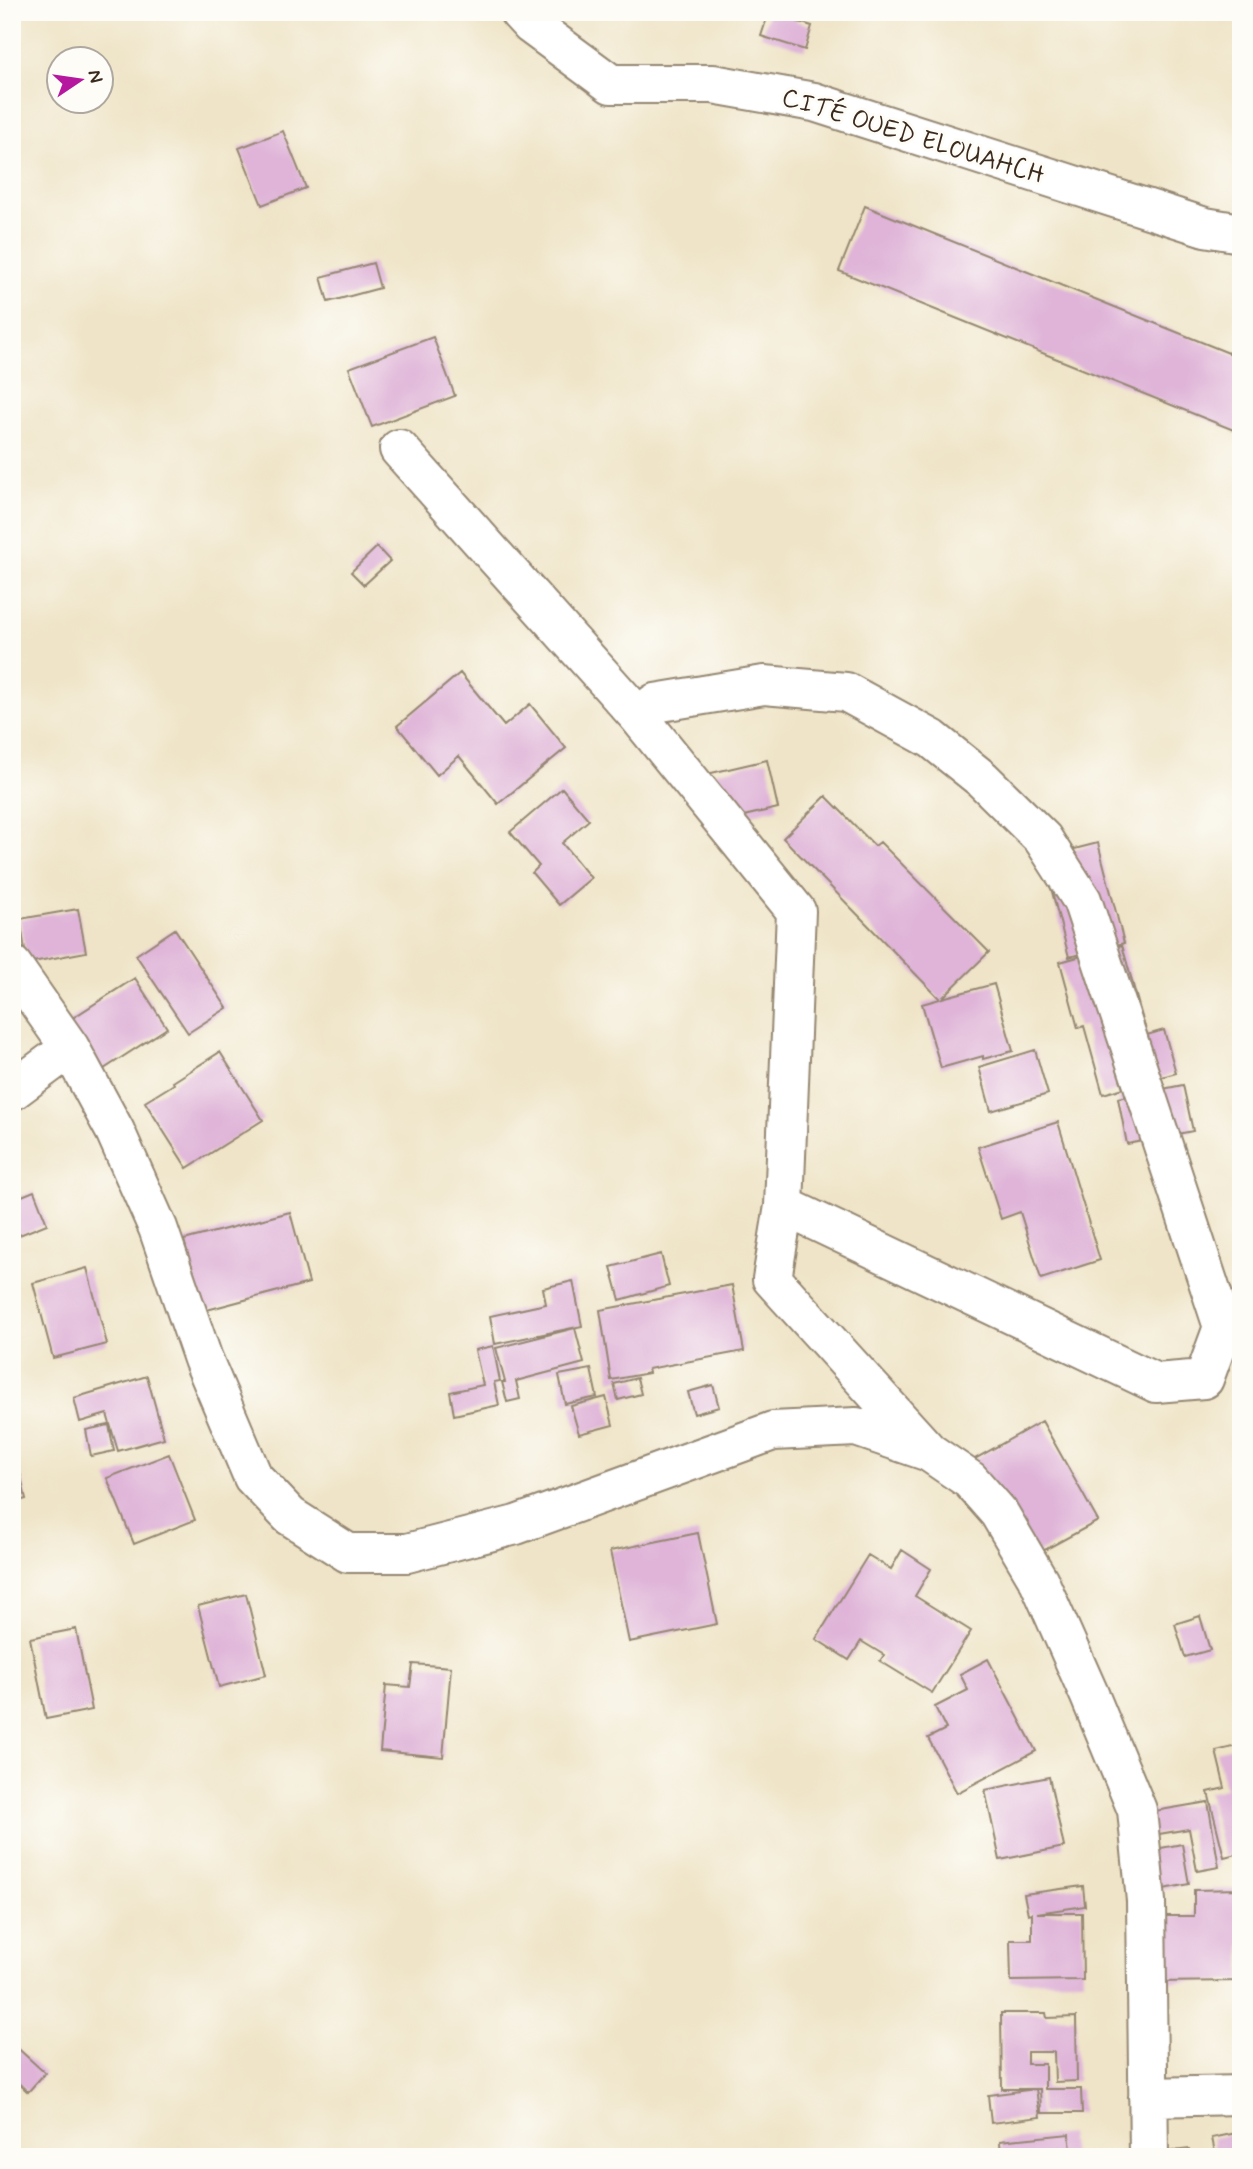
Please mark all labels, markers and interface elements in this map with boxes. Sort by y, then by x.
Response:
north arrow [46,46,116,116]
text: N [81,68,109,85]
street label: CITÉ OUED ELOUAHCH [777,79,1049,193]

